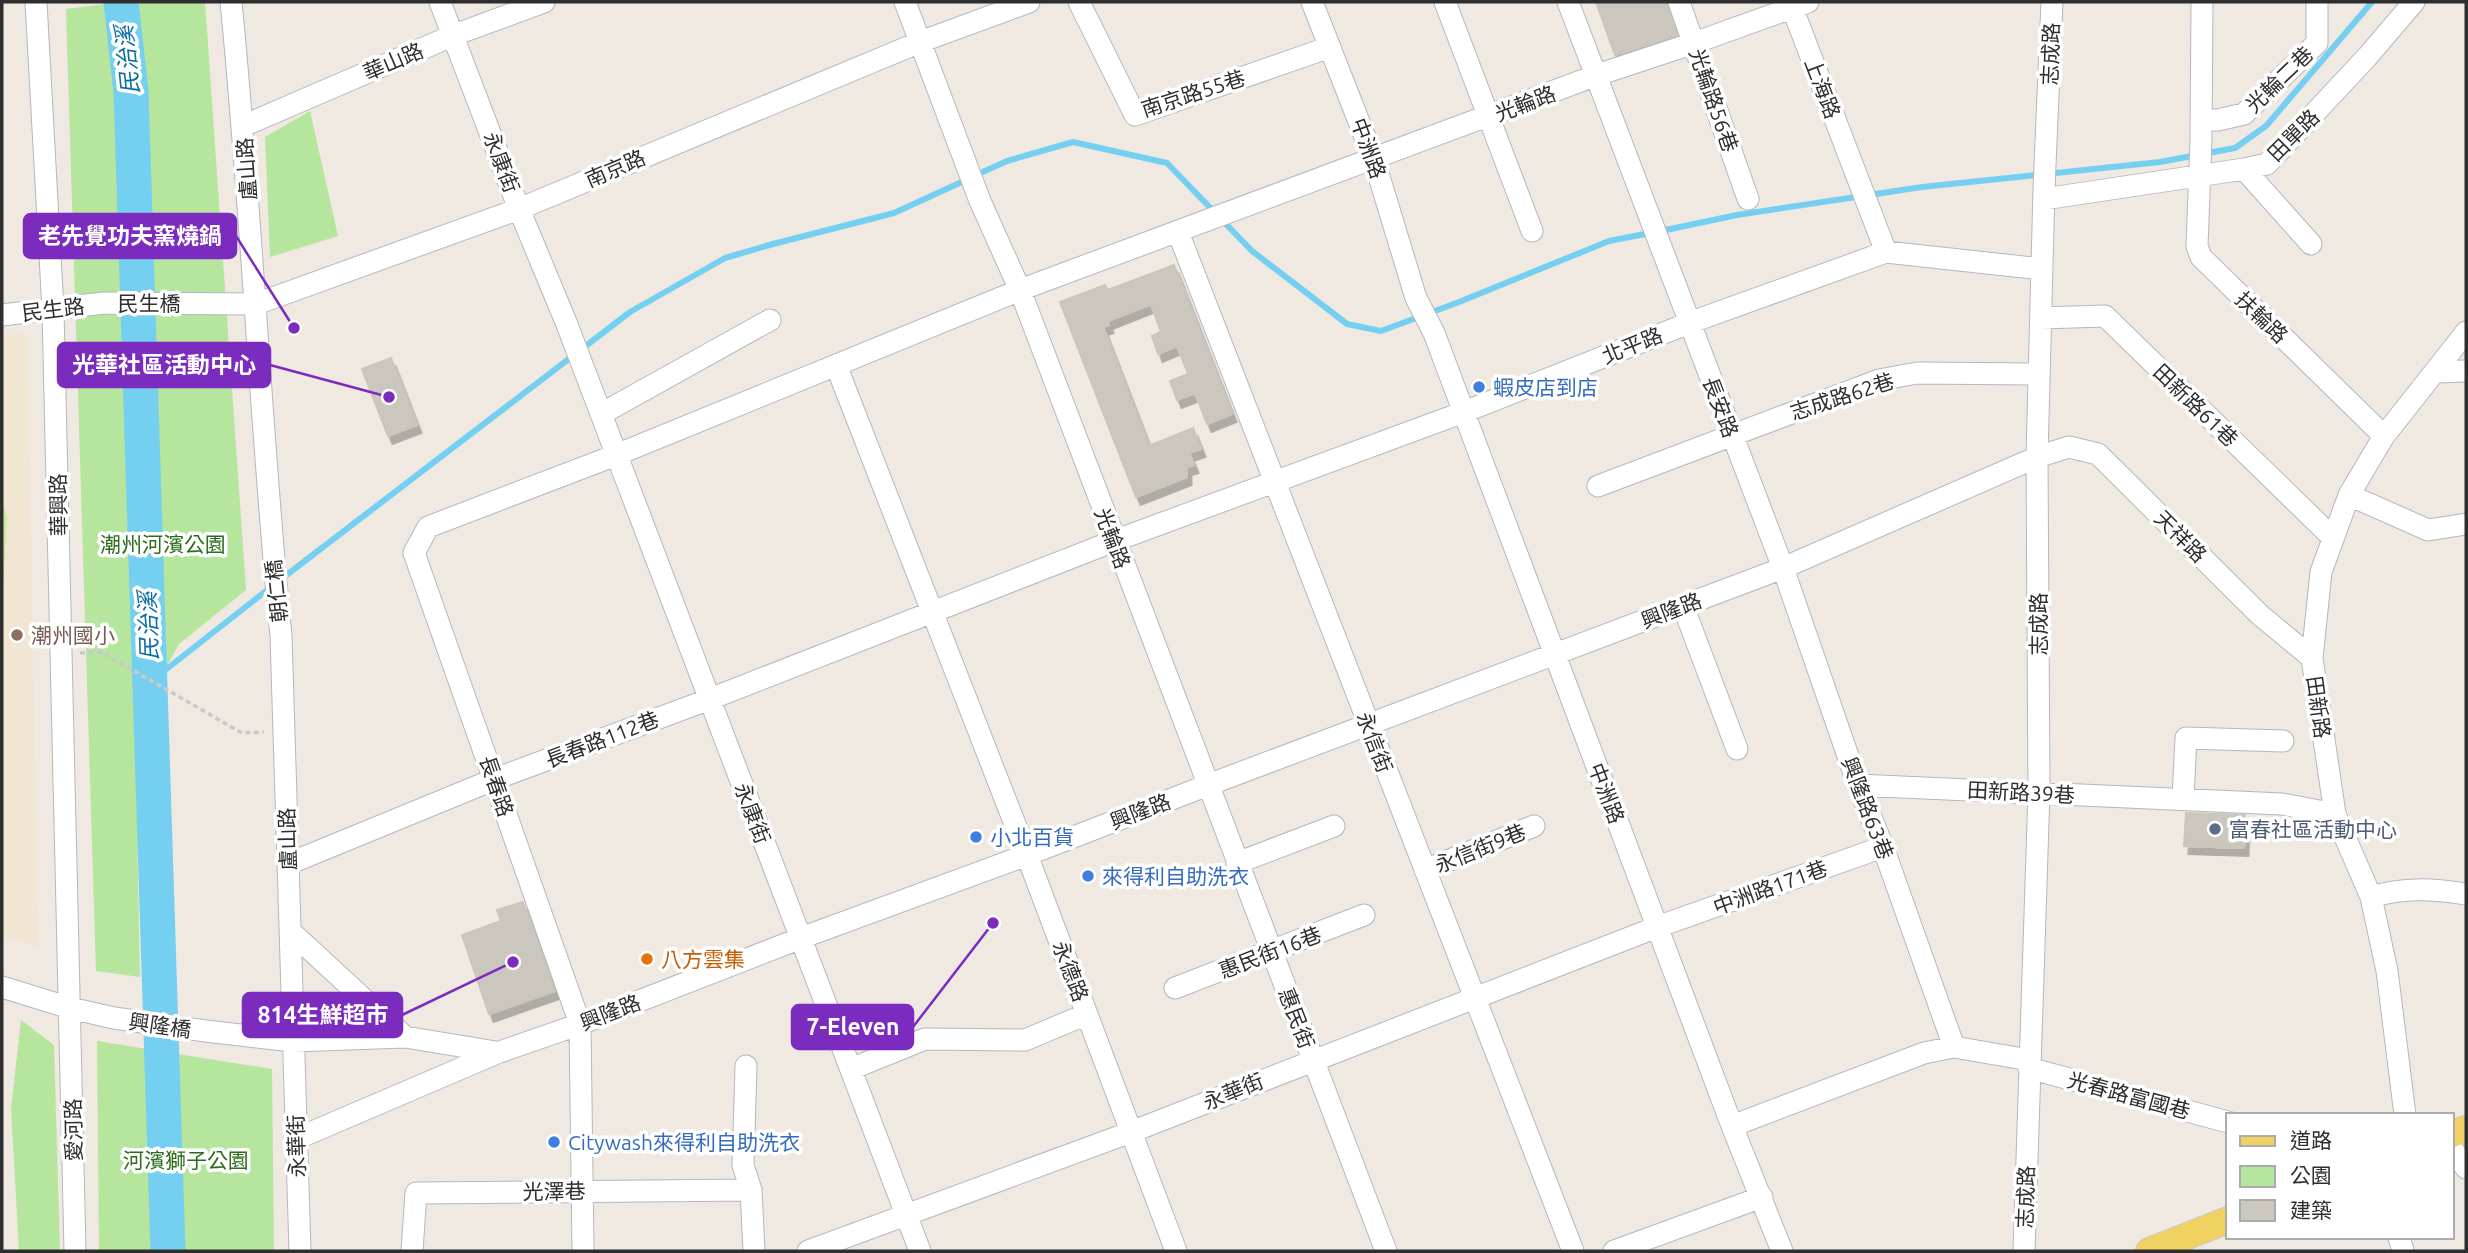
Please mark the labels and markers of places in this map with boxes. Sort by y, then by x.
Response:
callout: 老先覺功夫窯燒鍋 [24,214,236,258]
callout: 光華社區活動中心 [58,343,270,387]
place label: 蝦皮店到店 [1493,375,1598,399]
marker: 蝦皮店到店 [1471,379,1487,395]
place label: 潮州國小 [31,623,115,647]
marker: 潮州國小 [9,627,25,643]
place label: 富春社區活動中心 [2229,817,2397,841]
marker: 富春社區活動中心 [2207,821,2223,837]
place label: 小北百貨 [990,825,1074,849]
marker: 小北百貨 [968,829,984,845]
place label: 來得利自助洗衣 [1102,864,1249,888]
marker: 來得利自助洗衣 [1080,868,1096,884]
place label: 八方雲集 [661,947,745,971]
marker: 八方雲集 [639,951,655,967]
callout: 814生鮮超市 [243,993,402,1037]
callout: 7-Eleven [792,1005,913,1049]
place label: Citywash來得利自助洗衣 [568,1130,800,1154]
marker: Citywash來得利自助洗衣 [546,1134,562,1150]

